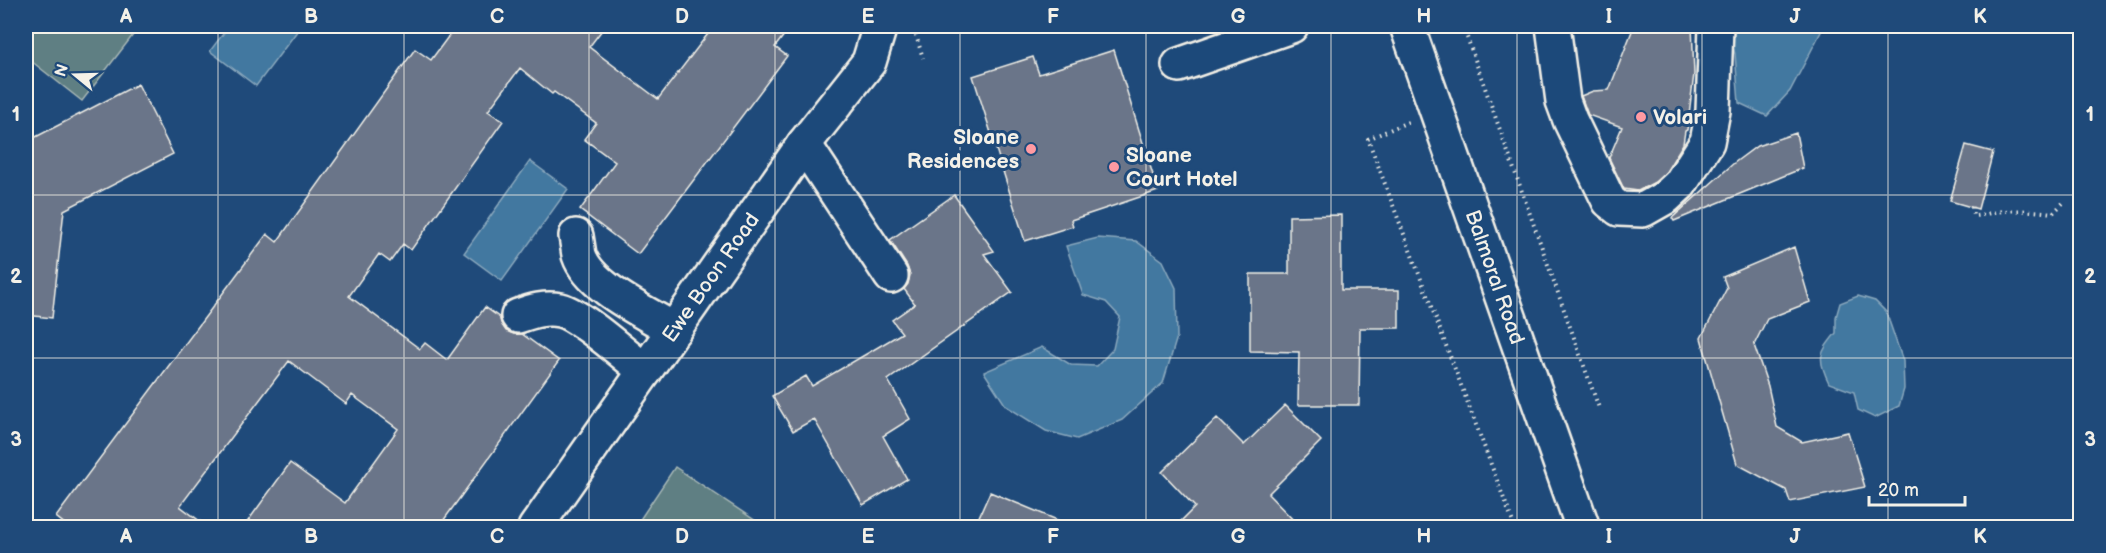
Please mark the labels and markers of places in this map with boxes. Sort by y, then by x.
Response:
place label: Volari [1653,105,1707,130]
marker: Volari [1634,110,1648,124]
place label: Sloane Residences [907,125,1019,174]
marker: Sloane Residences [1024,142,1038,156]
place label: Sloane Court Hotel [1126,143,1238,192]
marker: Sloane Court Hotel [1107,160,1121,174]

